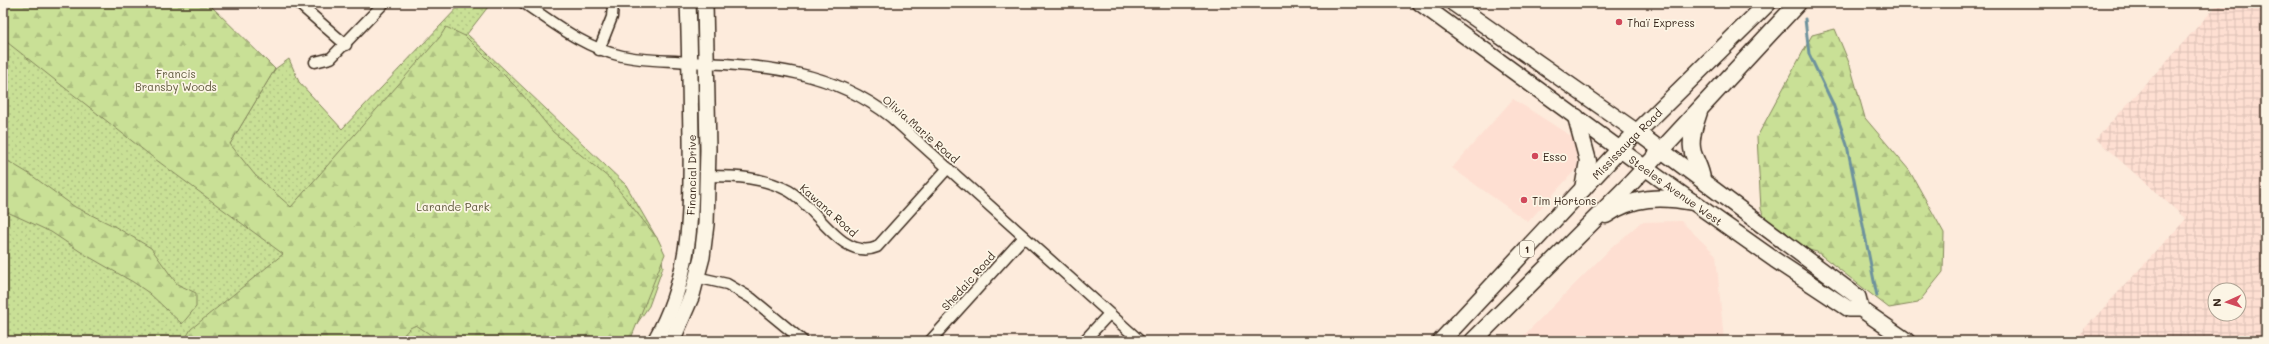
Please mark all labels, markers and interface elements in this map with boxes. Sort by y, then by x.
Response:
place label: Thaï Express [1627,15,1695,30]
marker: Thaï Express [1614,17,1624,27]
park label: Francis Bransby Woods [135,66,217,94]
street label: Olivia Marie Road [880,92,962,166]
street label: Mississauga Road [1588,105,1665,182]
street label: Financial Drive [682,134,699,216]
place label: Esso [1543,149,1567,164]
marker: Esso [1530,151,1540,161]
street label: Steeles Avenue West [1626,151,1726,228]
street label: Kawana Road [797,180,861,240]
place label: Tim Hortons [1532,193,1596,208]
marker: Tim Hortons [1519,195,1529,205]
park label: Larande Park [416,199,490,214]
road number: 1 [1520,241,1534,257]
street label: Shedaic Road [938,249,998,313]
north arrow [2207,282,2247,322]
text: N [2209,298,2224,307]

